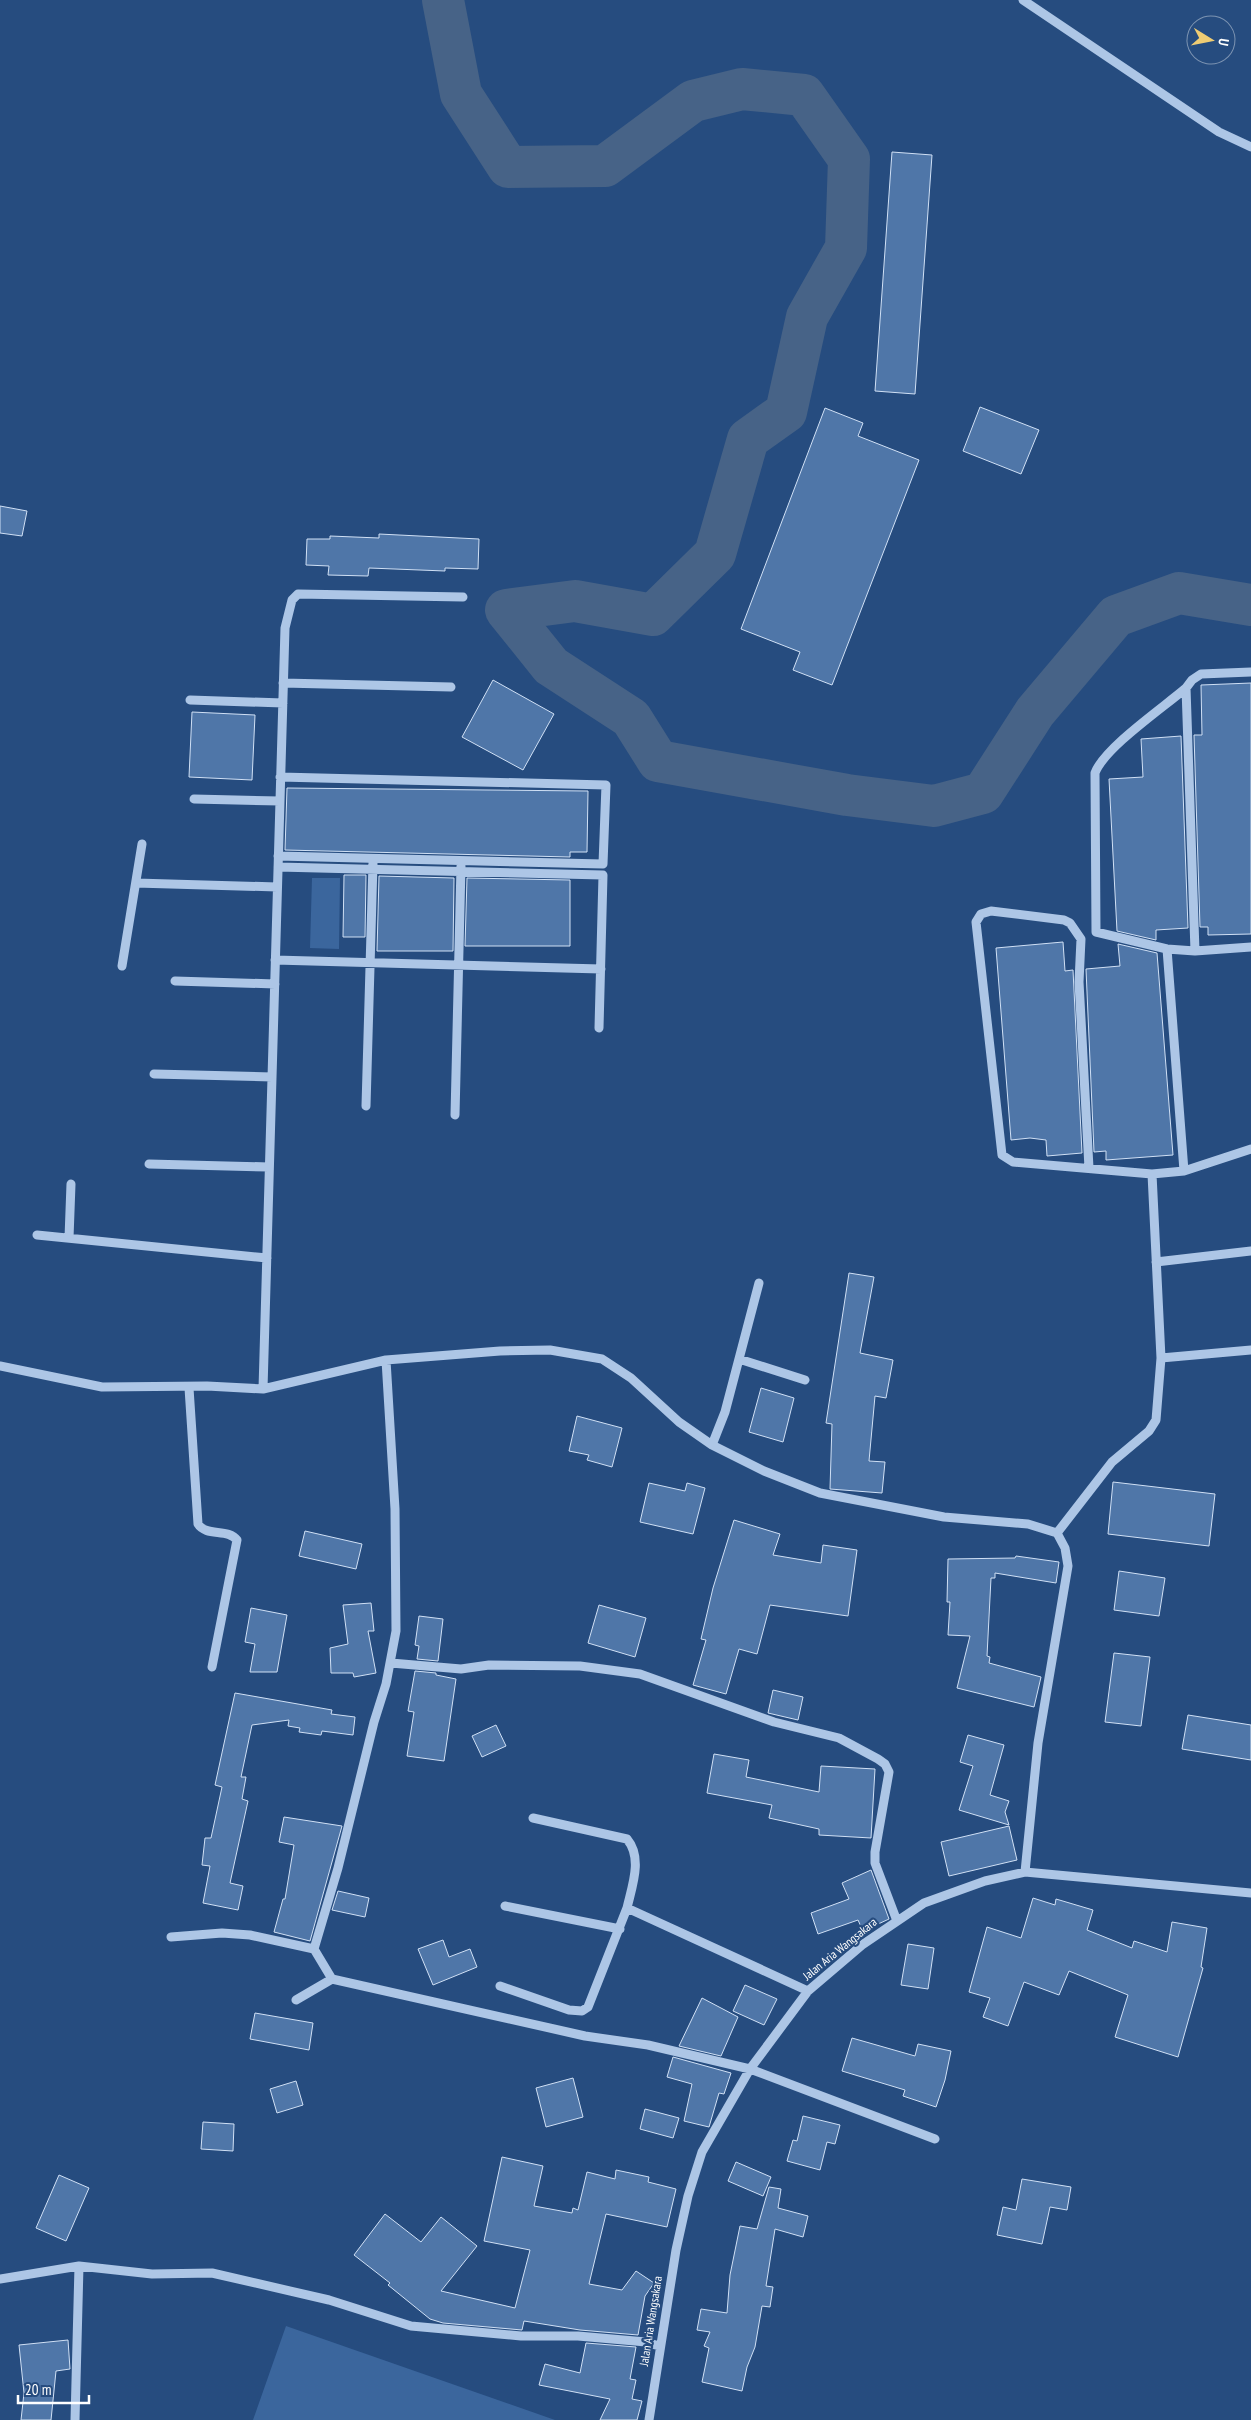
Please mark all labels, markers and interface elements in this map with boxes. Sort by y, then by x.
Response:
north arrow [1186,15,1236,65]
text: U [1214,37,1233,47]
street label: Jalan Aria Wangsakara [799,1914,880,1984]
street label: Jalan Aria Wangsakara [636,2275,665,2368]
scale bar [18,2372,89,2404]
text: 20 m [25,2380,51,2399]

